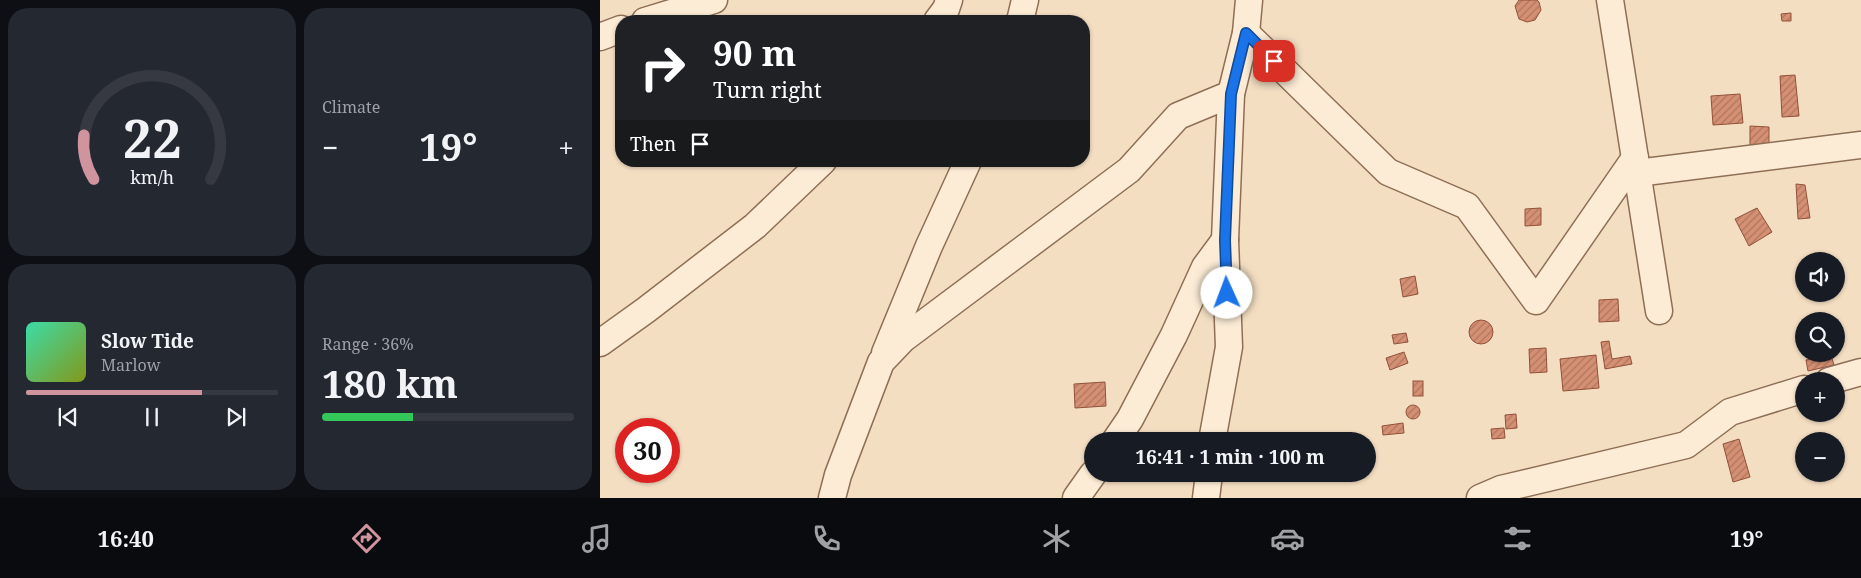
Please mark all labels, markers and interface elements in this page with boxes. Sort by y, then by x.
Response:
text: 90 m [713,29,796,76]
icon: right [630,35,695,100]
pin [1253,40,1295,82]
icon: arrive [1260,47,1288,75]
text: Turn right [713,74,822,104]
text: Climate [322,96,380,118]
text: 22 [123,102,181,173]
text: 19° [419,120,477,172]
text: − [322,128,338,166]
text: + [558,128,574,166]
icon: arrive [686,130,714,158]
text: Then [630,131,676,157]
text: km/h [130,165,174,189]
map controls [1795,252,1845,482]
button: sound [1795,252,1845,302]
position arrow [1200,266,1252,318]
button: search [1795,312,1845,362]
text: Slow Tide [101,328,194,354]
text: Range · 36% [322,333,414,355]
text: Marlow [101,354,161,376]
text: 180 km [322,357,458,409]
button: + [1795,372,1845,422]
icon: previous [54,403,82,431]
icon: pause [138,403,166,431]
icon: next [222,403,250,431]
speed limit sign: 30 [615,418,680,483]
button: − [1795,432,1845,482]
text: 16:41 · 1 min · 100 m [1135,444,1325,470]
icon: directions [349,521,384,556]
icon: music [579,521,614,556]
icon: phone [809,521,844,556]
icon: climate [1039,521,1074,556]
icon: car [1270,521,1305,556]
icon: filters [1500,521,1535,556]
text: 16:40 [98,523,154,553]
text: 19° [1730,523,1763,553]

